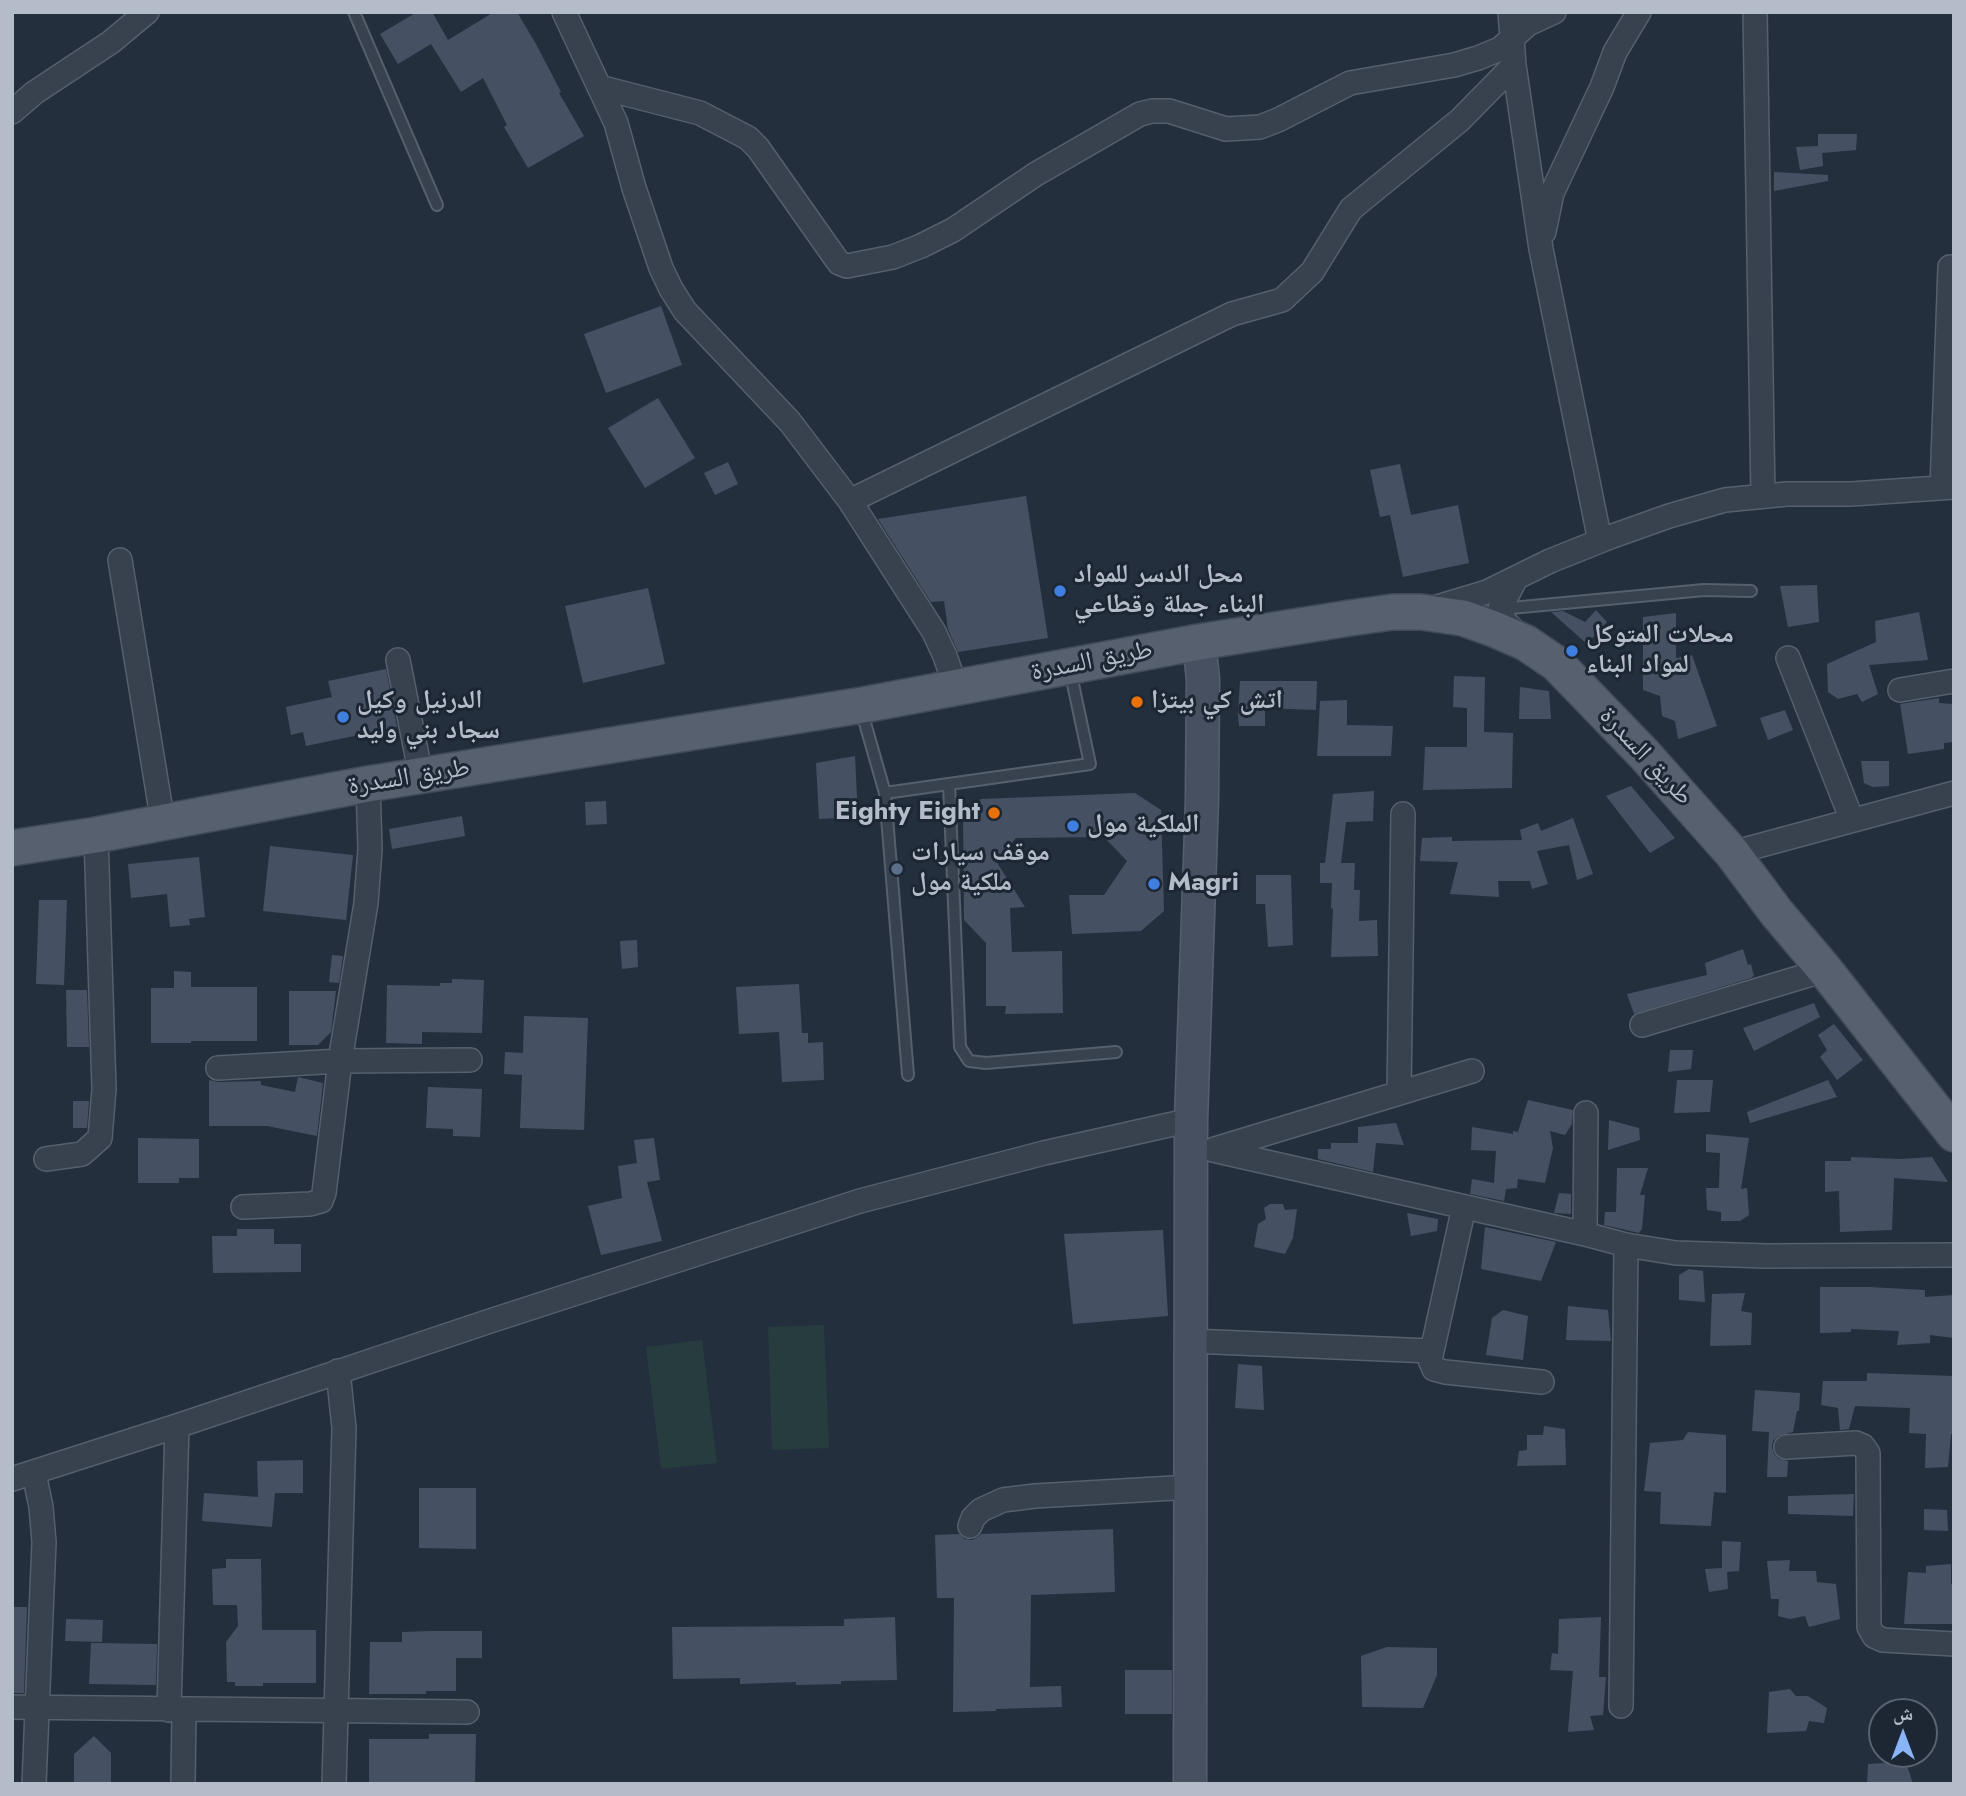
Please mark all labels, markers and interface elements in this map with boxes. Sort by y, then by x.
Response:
place label: محل الدسر للمواد البناء جملة وقطاعي [1074,560,1264,622]
marker: محل الدسر للمواد البناء جملة وقطاعي [1052,583,1068,599]
place label: محلات المتوكل لمواد البناء [1586,620,1734,682]
street label: طريق السدرة [1029,635,1155,689]
marker: محلات المتوكل لمواد البناء [1564,643,1580,659]
place label: الدرنيل وكيل سجاد بني وليد [357,686,500,748]
place label: اتش كي بيتزا [1151,686,1283,718]
marker: اتش كي بيتزا [1129,694,1145,710]
street label: طريق السدرة [1592,701,1698,813]
marker: الدرنيل وكيل سجاد بني وليد [335,709,351,725]
street label: طريق السدرة [346,753,472,803]
place label: Eighty Eight [835,797,980,829]
marker: Eighty Eight [986,805,1002,821]
place label: الملكية مول [1087,810,1199,842]
marker: الملكية مول [1065,818,1081,834]
place label: موقف سيارات ملكية مول [911,838,1050,900]
marker: موقف سيارات ملكية مول [889,861,905,877]
place label: Magri [1168,868,1239,900]
marker: Magri [1146,876,1162,892]
north arrow [1868,1698,1938,1768]
text: ش [1893,1700,1913,1727]

